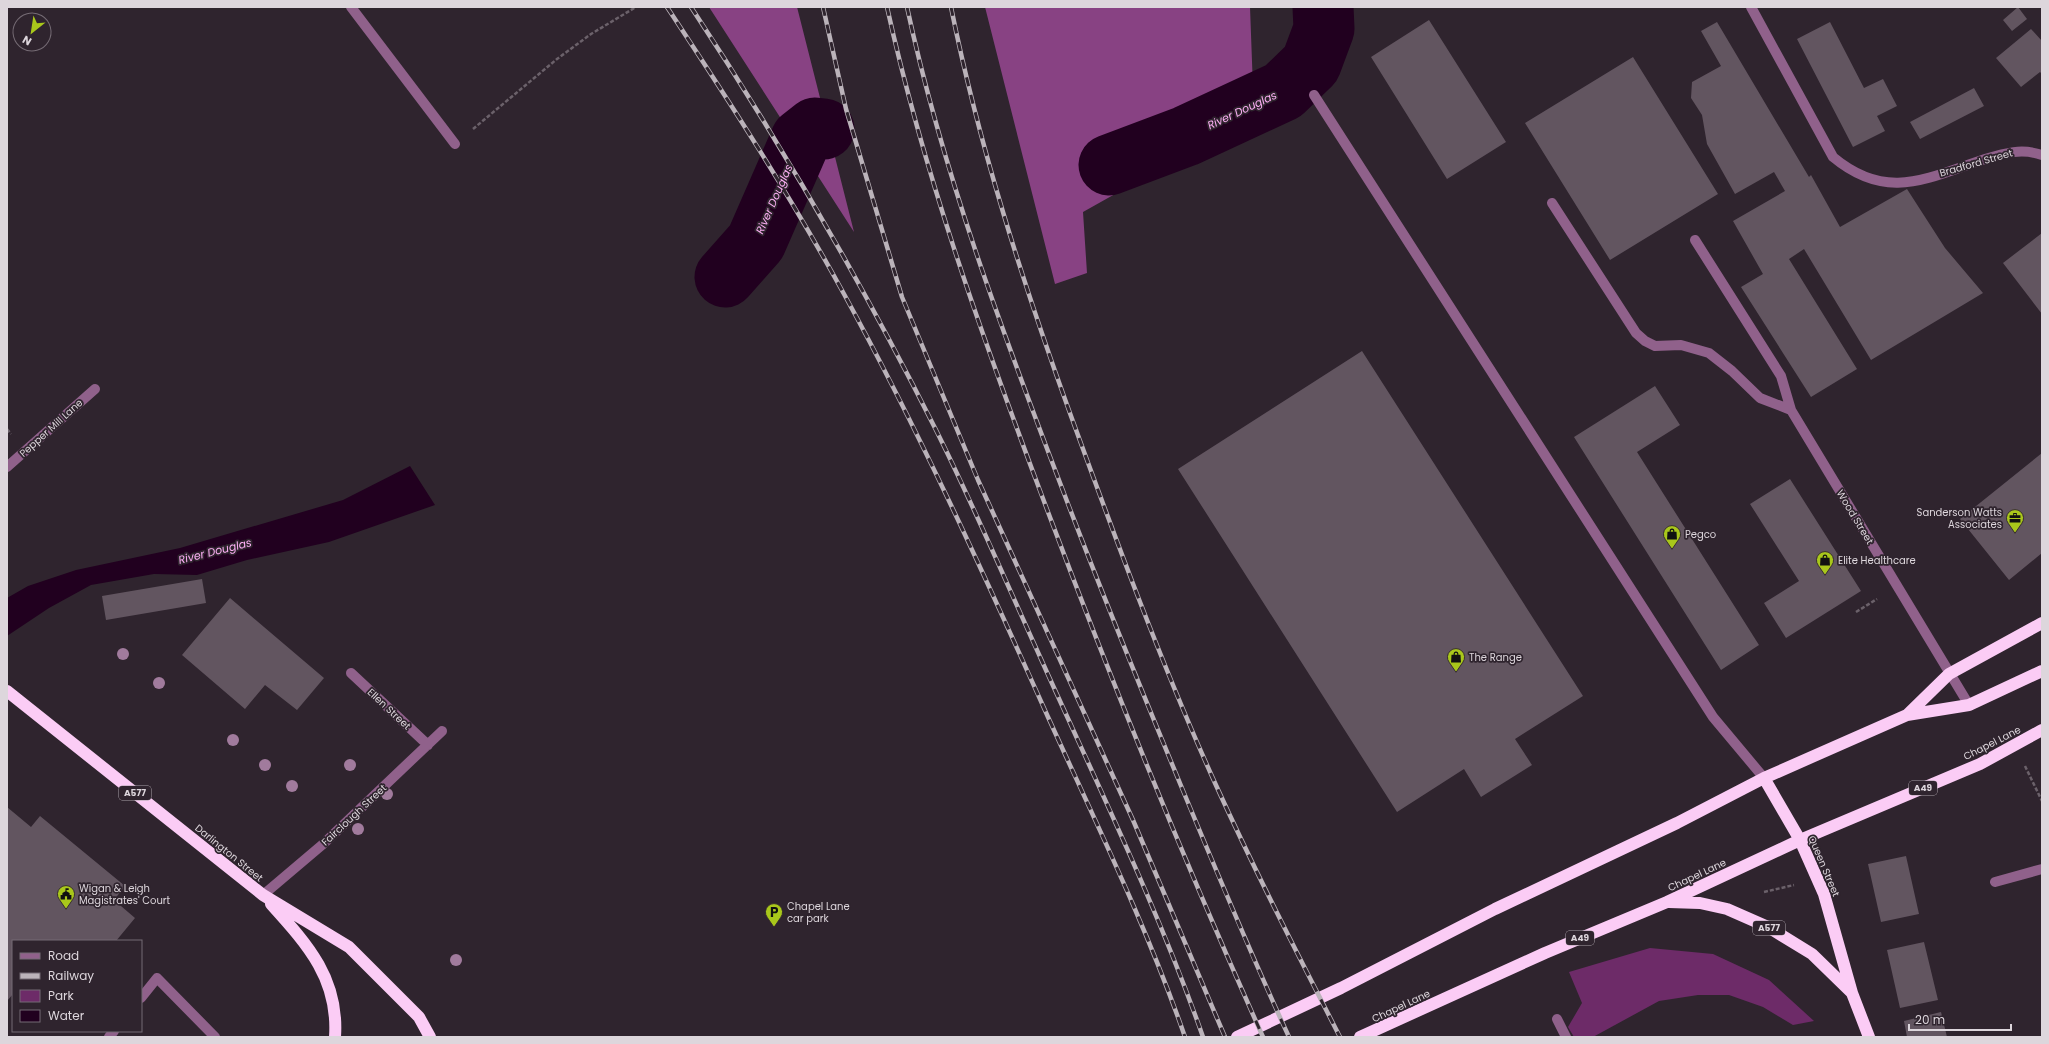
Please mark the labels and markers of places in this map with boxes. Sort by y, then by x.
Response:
place label: Sanderson Watts Associates [1917,505,2002,532]
office icon: Sanderson Watts Associates [2005,508,2025,533]
shop icon: Pegco [1662,524,1682,549]
place label: Pegco [1685,527,1716,542]
shop icon: Elite Healthcare [1815,550,1835,575]
place label: Elite Healthcare [1838,553,1916,568]
shop icon: The Range [1446,647,1466,672]
place label: The Range [1469,650,1522,665]
place label: Wigan & Leigh Magistrates' Court [79,881,171,908]
public building icon: Wigan & Leigh Magistrates' Court [56,884,76,909]
place label: Chapel Lane car park [787,899,850,926]
parking icon: Chapel Lane car park [764,902,784,927]

